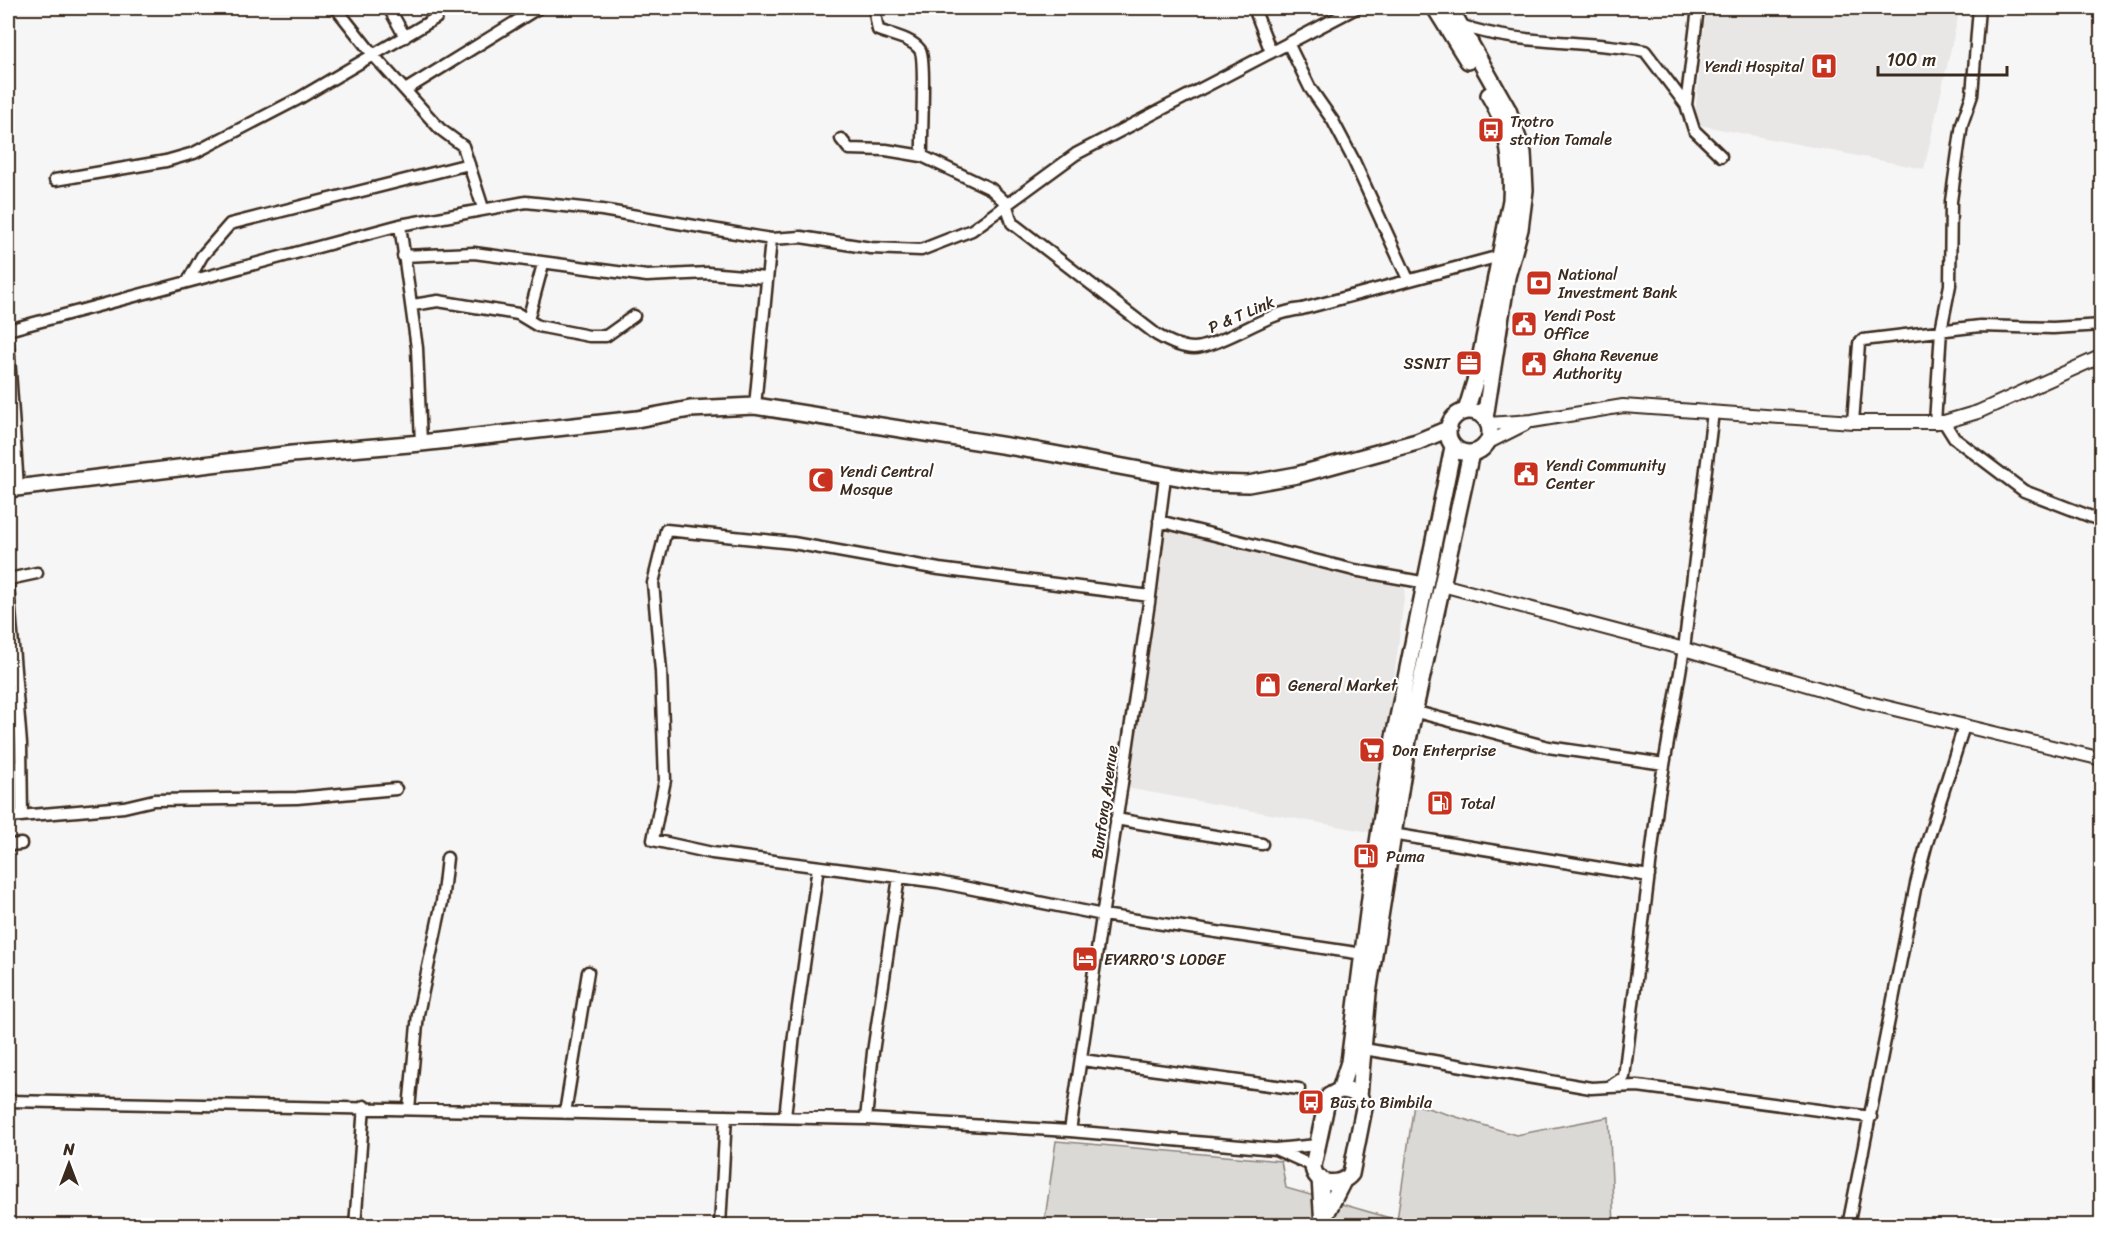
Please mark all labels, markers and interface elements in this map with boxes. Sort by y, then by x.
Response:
scale bar [1878,39,2007,77]
text: 100 m [1887,44,1936,76]
hospital icon: Yendi Hospital [1809,51,1839,81]
place label: Yendi Hospital [1705,52,1804,81]
place label: Trotro station Tamale [1509,107,1612,154]
bus stop icon: Trotro station Tamale [1476,115,1506,145]
place label: National Investment Bank [1557,260,1678,307]
bank icon: National Investment Bank [1524,268,1554,298]
street label: P & T Link [1203,287,1279,341]
place label: Yendi Post Office [1544,301,1616,348]
public building icon: Yendi Post Office [1509,309,1539,339]
place label: Ghana Revenue Authority [1552,341,1658,388]
office icon: SSNIT [1454,348,1484,378]
place label: SSNIT [1403,349,1451,378]
public building icon: Ghana Revenue Authority [1519,349,1549,379]
place label: Yendi Community Center [1546,451,1667,498]
place label: Yendi Central Mosque [840,457,934,504]
public building icon: Yendi Community Center [1511,459,1541,489]
mosque icon: Yendi Central Mosque [806,465,836,495]
shop icon: General Market [1253,670,1283,700]
place label: General Market [1288,671,1398,700]
supermarket icon: Don Enterprise [1357,735,1387,765]
place label: Don Enterprise [1392,736,1496,765]
street label: Bunfong Avenue [1082,743,1127,861]
fuel station icon: Total [1425,788,1455,818]
place label: Total [1460,789,1496,818]
fuel station icon: Puma [1351,841,1381,871]
place label: Puma [1386,842,1426,871]
hotel icon: EYARRO'S LODGE [1070,944,1100,974]
place label: EYARRO'S LODGE [1104,945,1227,974]
bus stop icon: Bus to Bimbila [1296,1087,1326,1117]
place label: Bus to Bimbila [1330,1088,1433,1117]
north arrow [39,1134,99,1194]
text: N [62,1135,75,1164]

